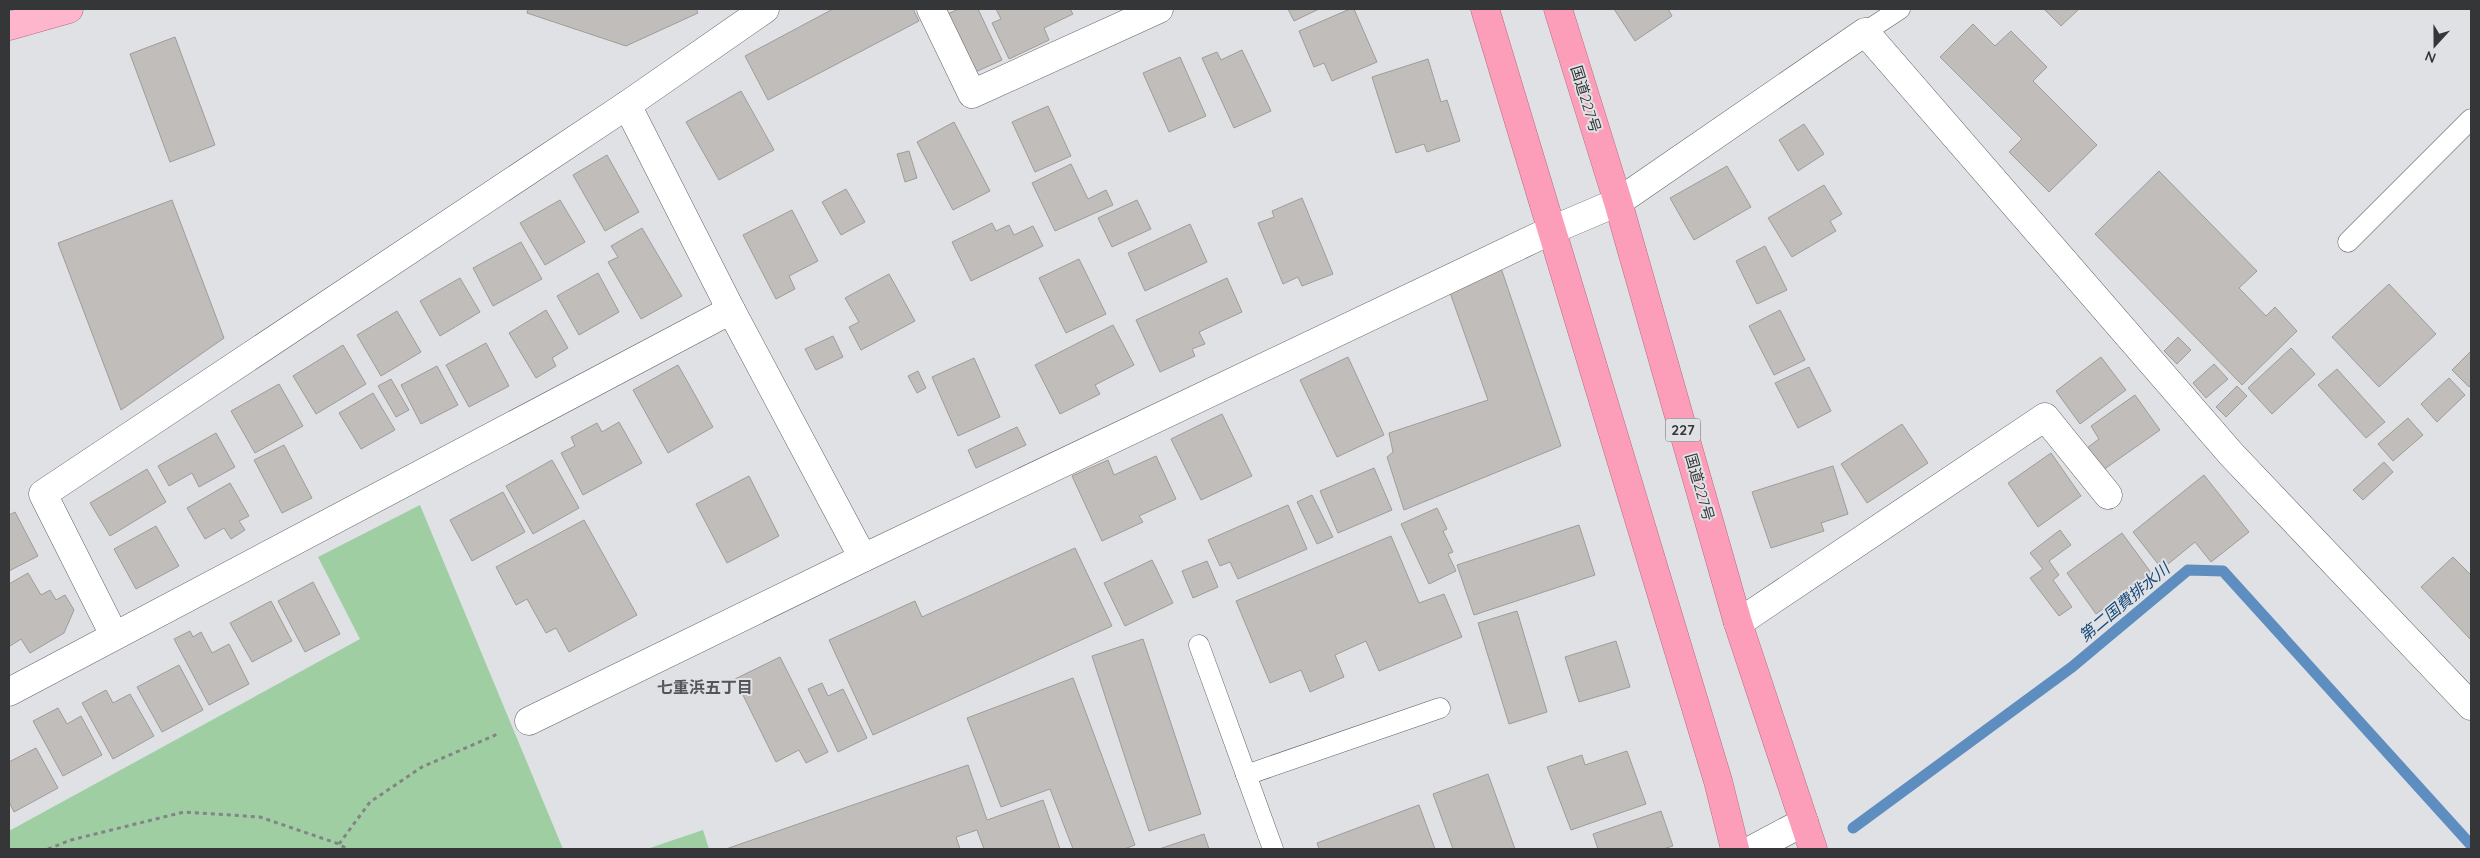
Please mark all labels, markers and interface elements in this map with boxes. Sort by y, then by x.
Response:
north arrow [2410,20,2460,70]
text: N [2422,47,2438,67]
street label: 国道227号 [1567,63,1605,135]
road number: 227 [1666,418,1700,442]
street label: 国道227号 [1681,451,1719,523]
water label: 第二国費排水川 [2075,557,2175,646]
district label: 七重浜五丁目 [657,677,753,697]

